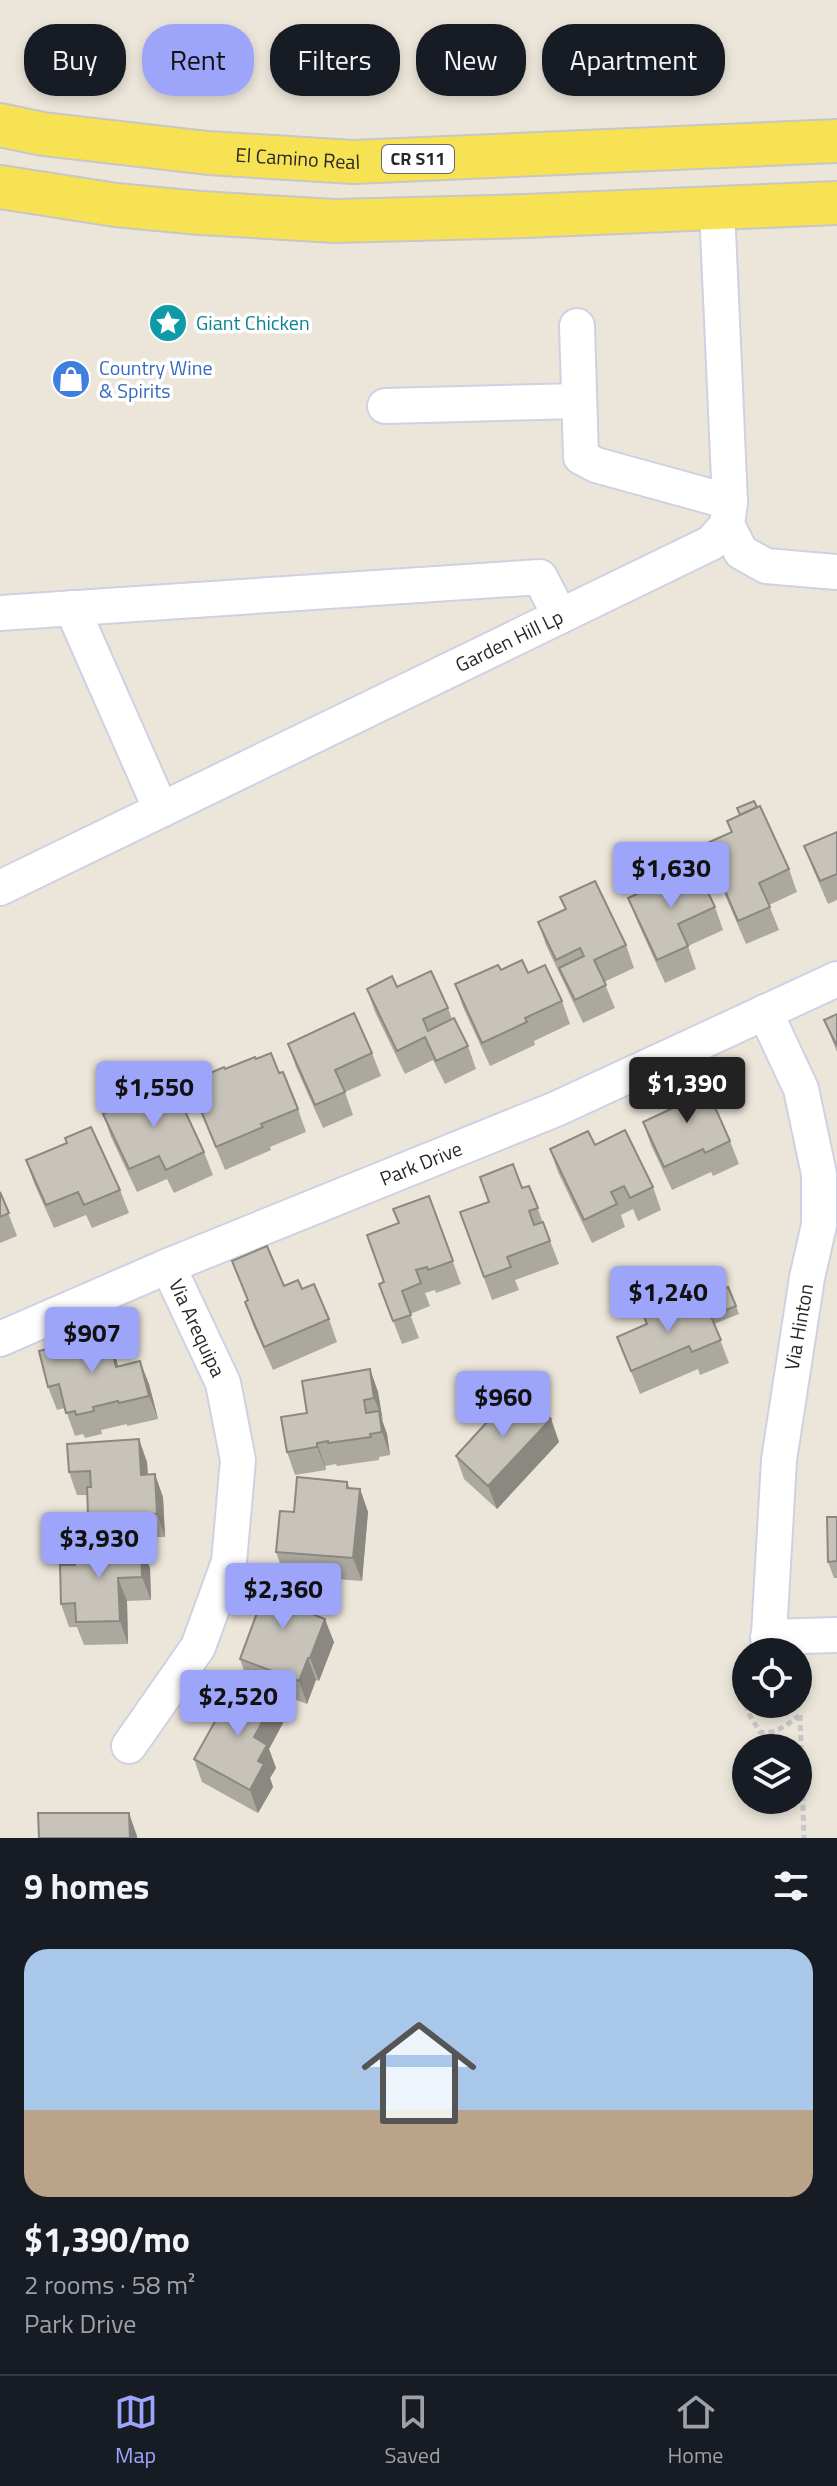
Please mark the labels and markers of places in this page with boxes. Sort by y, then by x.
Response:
place icon: Giant Chicken [147,302,189,344]
place label: Giant Chicken [196,307,310,338]
place label: Country Wine & Spirits [99,352,212,406]
shop icon: Country Wine & Spirits [50,358,92,400]
pin: $1,630 [606,842,736,910]
pin: $1,390 [622,1057,752,1125]
pin: $1,550 [89,1061,219,1129]
pin: $1,240 [603,1266,733,1334]
pin: $907 [45,1307,139,1375]
pin: $960 [456,1371,550,1439]
pin: $3,930 [34,1512,164,1580]
pin: $2,360 [218,1563,348,1631]
pin: $2,520 [173,1670,303,1738]

